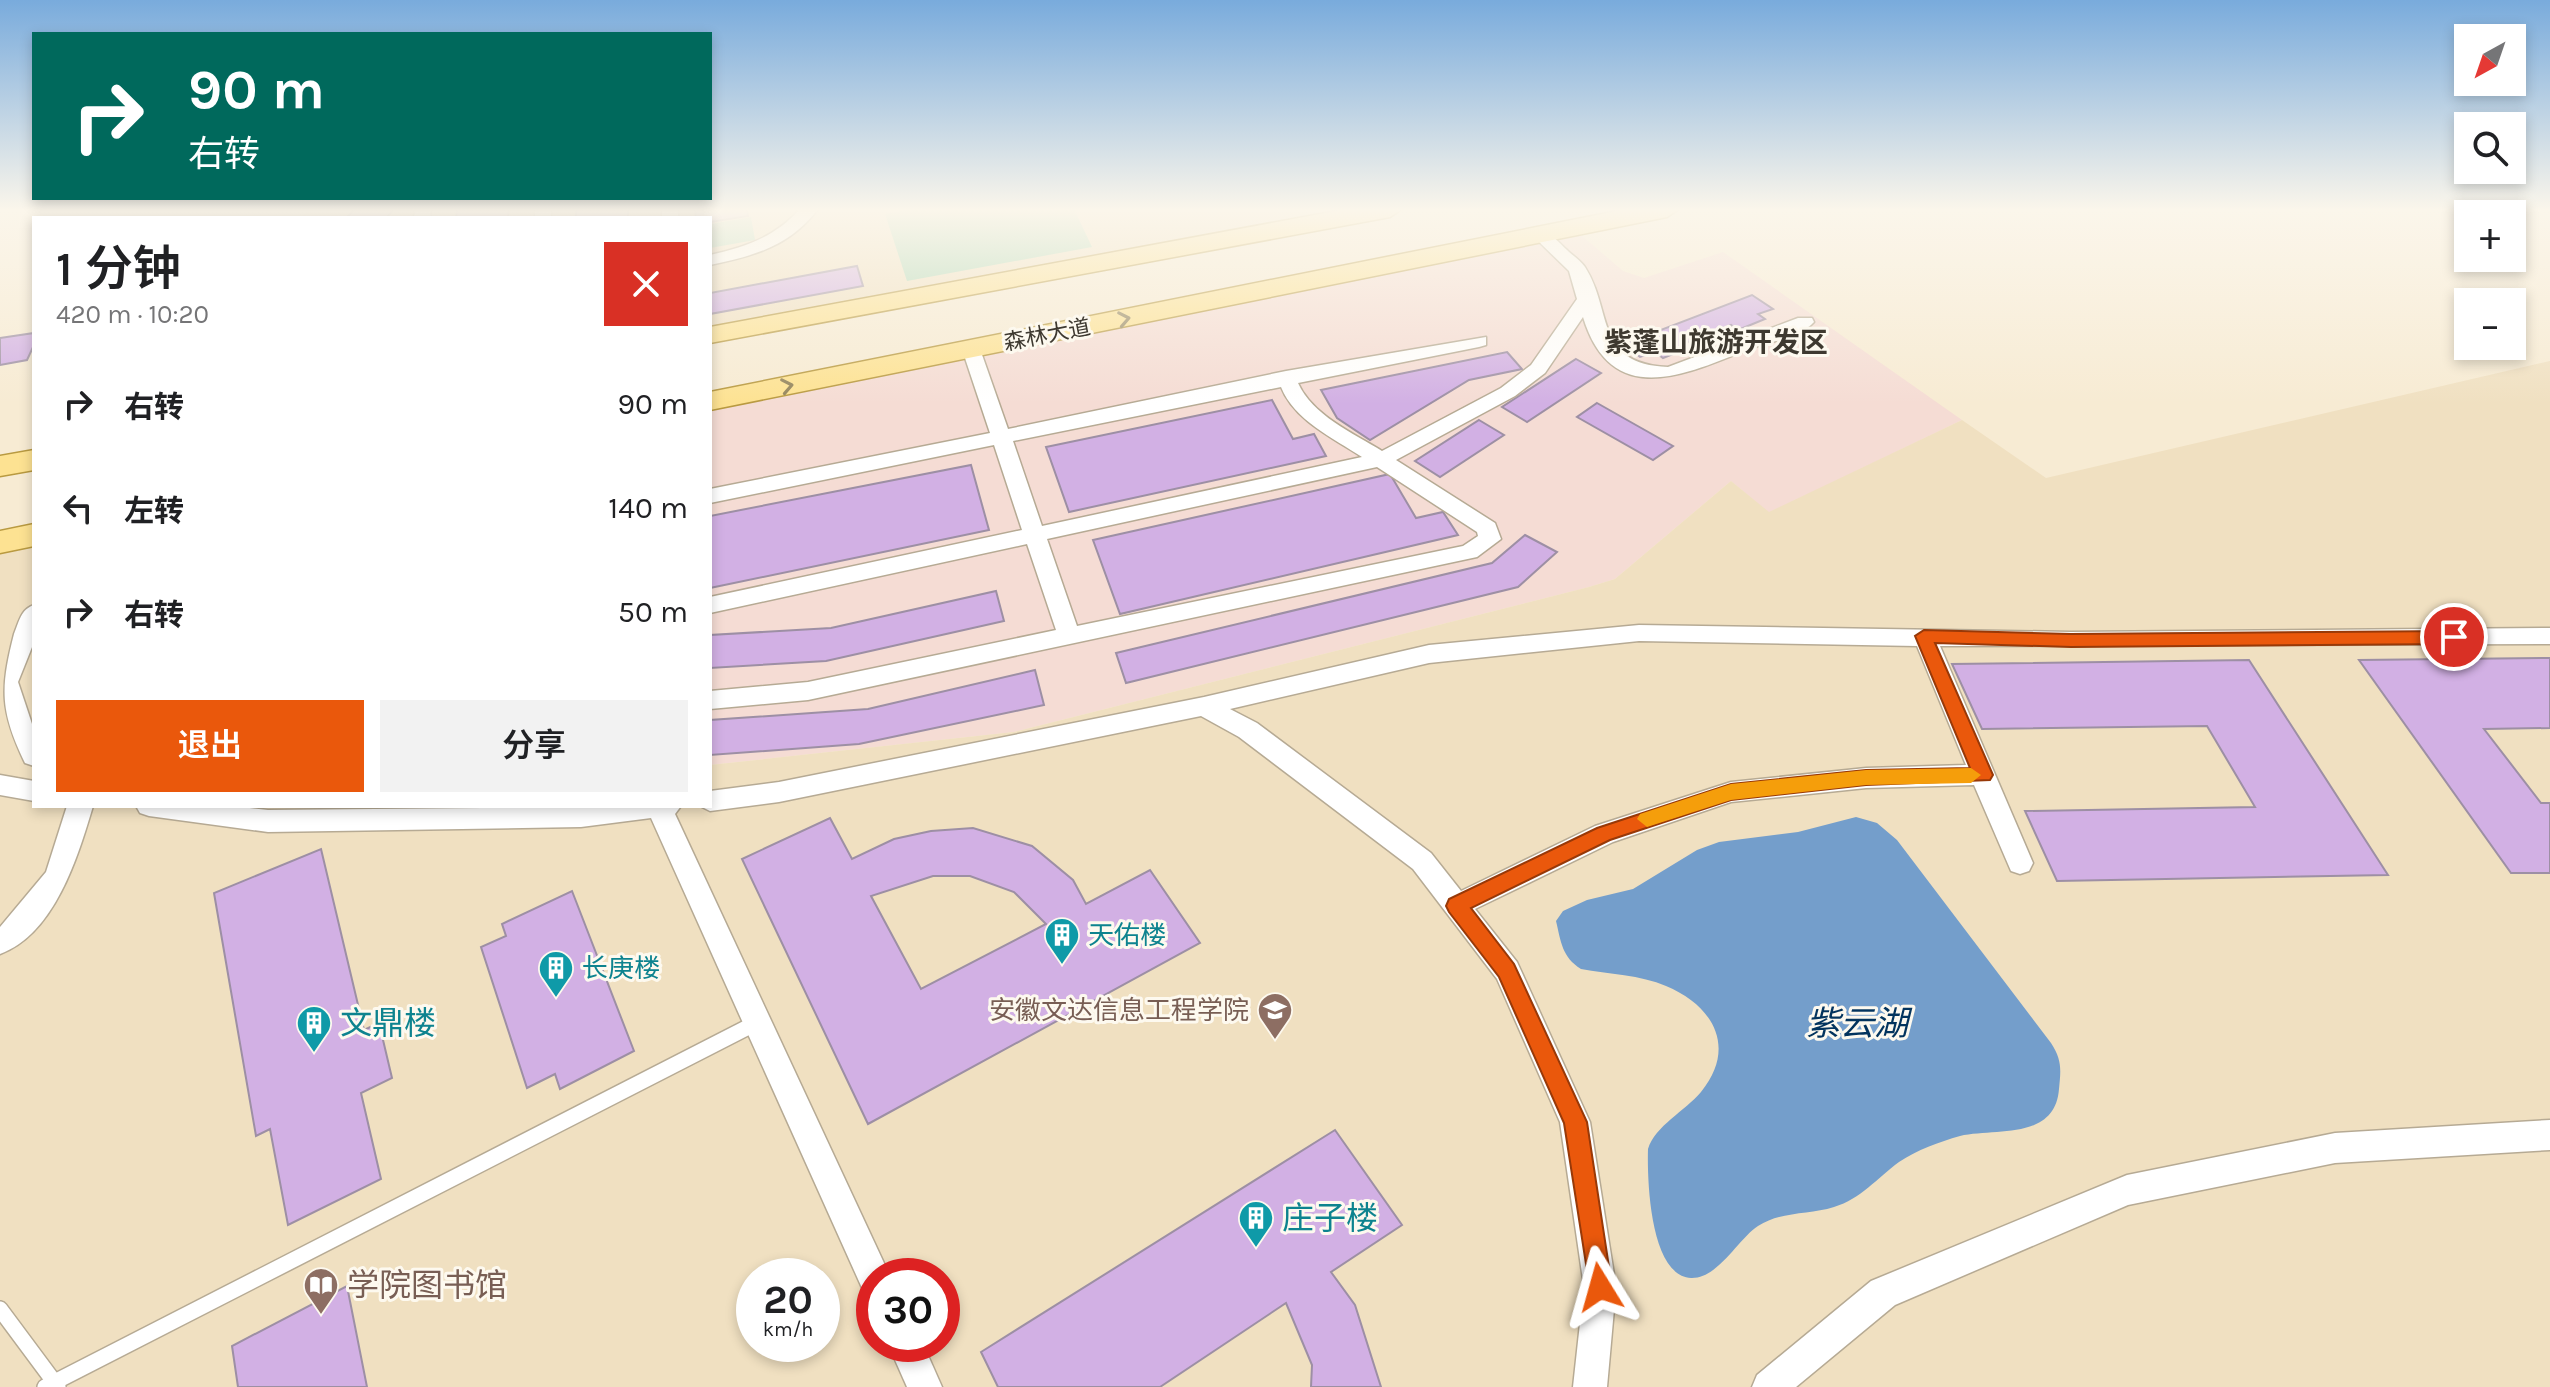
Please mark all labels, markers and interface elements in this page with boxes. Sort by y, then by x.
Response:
north arrow [2454,24,2526,96]
map controls [2454,24,2526,360]
text: 90 m [188,57,325,122]
icon: right [56,64,160,168]
button: search [2454,112,2526,184]
text: 右转 [188,133,260,175]
button: + [2454,200,2526,272]
text: 1 分钟 [56,241,181,297]
button: close [604,242,688,326]
button: − [2454,288,2526,360]
text: 420 m · 10:20 [56,299,209,330]
one-way arrow [1117,311,1131,328]
street label: 森林大道 [1002,314,1093,356]
district label: 紫蓬山旅游开发区 [1604,326,1828,359]
one-way arrow [780,378,793,395]
icon: right [56,382,100,426]
text: 90 m [618,386,688,422]
text: 右转 [124,389,184,425]
icon: left [56,486,100,530]
text: 140 m [608,490,688,526]
text: 左转 [124,493,184,529]
icon: right [56,590,100,634]
text: 50 m [618,594,688,630]
text: 右转 [124,597,184,633]
pin [2420,603,2488,671]
icon: arrive [2432,615,2476,659]
button: 退出 [56,700,364,792]
button: 分享 [380,700,688,792]
building icon: 天佑楼 [1043,916,1081,966]
place label: 天佑楼 [1088,920,1166,951]
building icon: 长庚楼 [537,949,575,999]
place label: 长庚楼 [582,953,660,984]
school or university icon: 安徽文达信息工程学院 [1256,991,1294,1041]
place label: 安徽文达信息工程学院 [989,995,1249,1026]
building icon: 文鼎楼 [295,1004,333,1054]
water label: 紫云湖 [1806,1004,1913,1044]
place label: 文鼎楼 [340,1005,436,1042]
building icon: 庄子楼 [1237,1199,1275,1249]
place label: 庄子楼 [1282,1200,1378,1237]
position arrow [1558,1245,1642,1329]
speed limit sign: 30 [856,1258,960,1362]
library icon: 学院图书馆 [302,1266,340,1316]
place label: 学院图书馆 [347,1267,507,1304]
text: 20 [763,1276,813,1323]
text: km/h [763,1318,813,1341]

